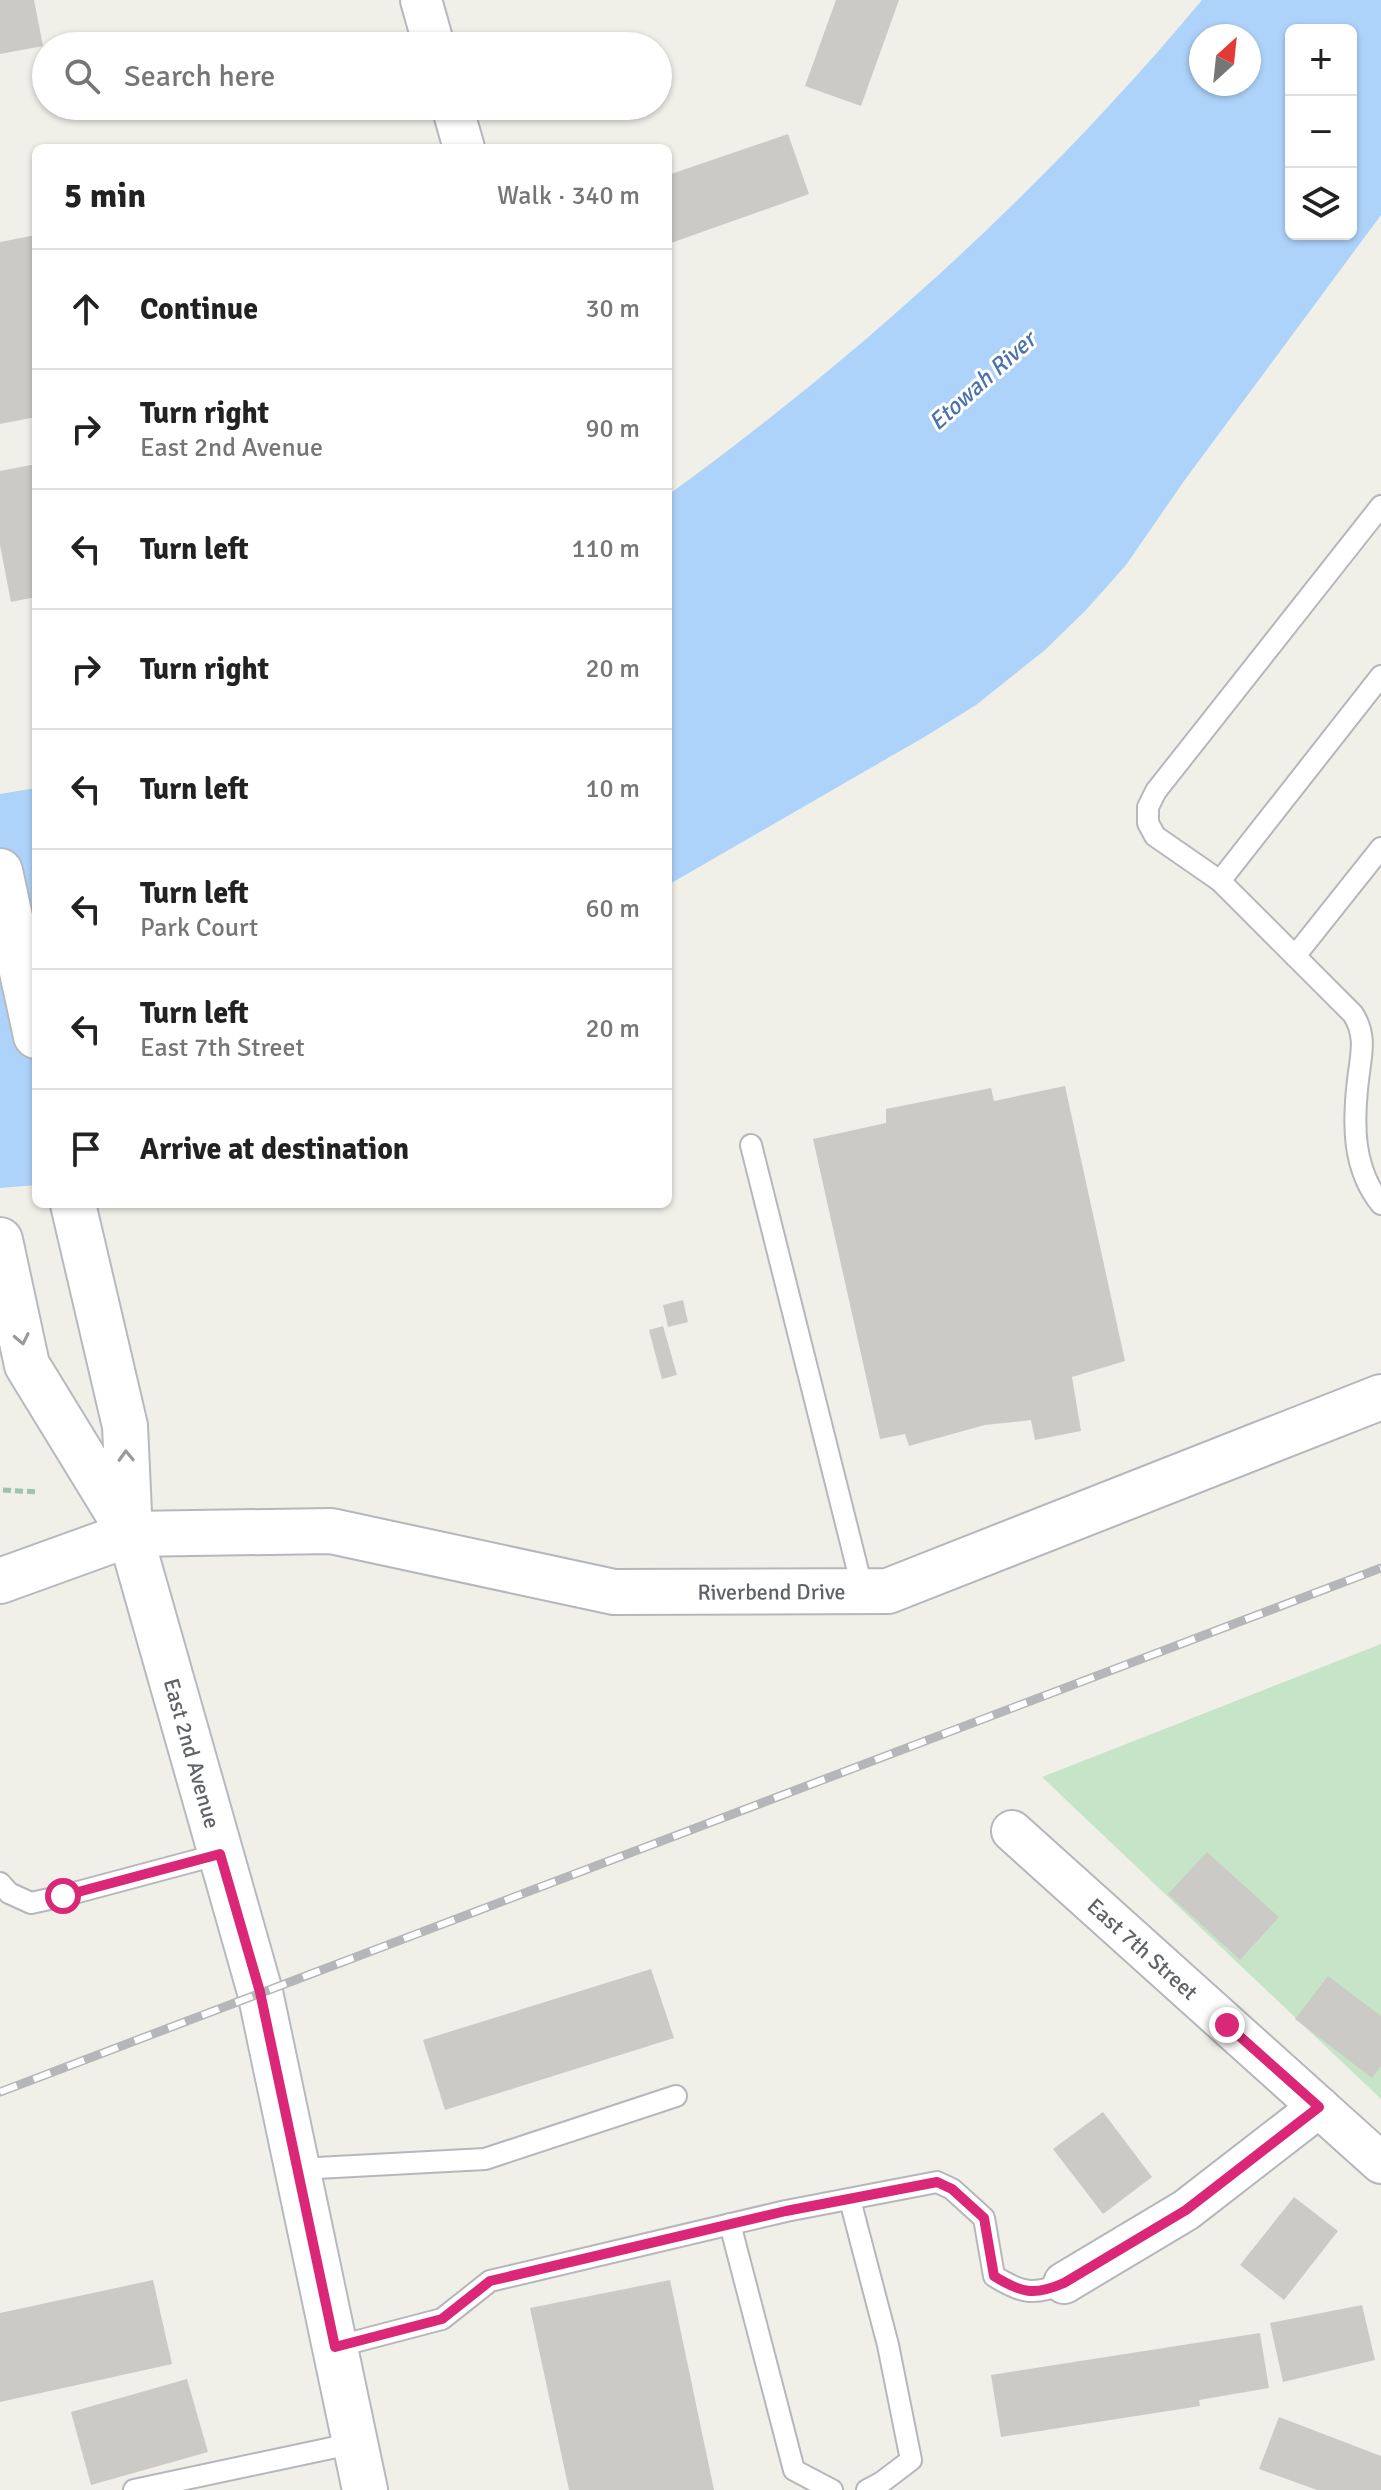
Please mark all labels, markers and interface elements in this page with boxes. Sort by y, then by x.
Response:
north arrow [1189,24,1261,96]
map controls [1285,24,1357,240]
button: + [1285,24,1357,96]
search box [32,32,672,120]
icon: search [60,54,104,98]
text: Search here [124,58,275,95]
button: − [1285,96,1357,168]
button: layers [1285,168,1357,240]
text: 5 min [64,175,146,217]
text: Walk · 340 m [497,180,640,212]
icon: ahead [64,287,108,331]
text: Continue [140,291,258,328]
text: 30 m [585,293,640,325]
water label: Etowah River [922,323,1044,437]
text: Turn right [140,395,269,432]
icon: right [64,407,108,451]
text: 90 m [585,413,640,445]
text: East 2nd Avenue [140,432,323,464]
icon: left [64,527,108,571]
text: Turn left [140,531,249,568]
text: 110 m [571,533,640,565]
icon: right [64,647,108,691]
text: Turn right [140,651,269,688]
text: 20 m [585,653,640,685]
icon: left [64,767,108,811]
text: Turn left [140,771,249,808]
text: 10 m [585,773,640,805]
text: Turn left [140,875,249,912]
icon: left [64,887,108,931]
text: 60 m [585,893,640,925]
text: Park Court [140,912,258,944]
text: Turn left [140,995,249,1032]
icon: left [64,1007,108,1051]
text: 20 m [585,1013,640,1045]
text: East 7th Street [140,1032,305,1064]
icon: arrive [64,1127,108,1171]
text: Arrive at destination [140,1131,409,1168]
one-way arrow [13,1332,30,1345]
one-way arrow [118,1449,135,1462]
street label: Riverbend Drive [697,1578,846,1605]
street label: East 2nd Avenue [158,1675,226,1831]
route start [45,1878,81,1914]
street label: East 7th Street [1082,1892,1204,2006]
route end [1209,2007,1245,2043]

